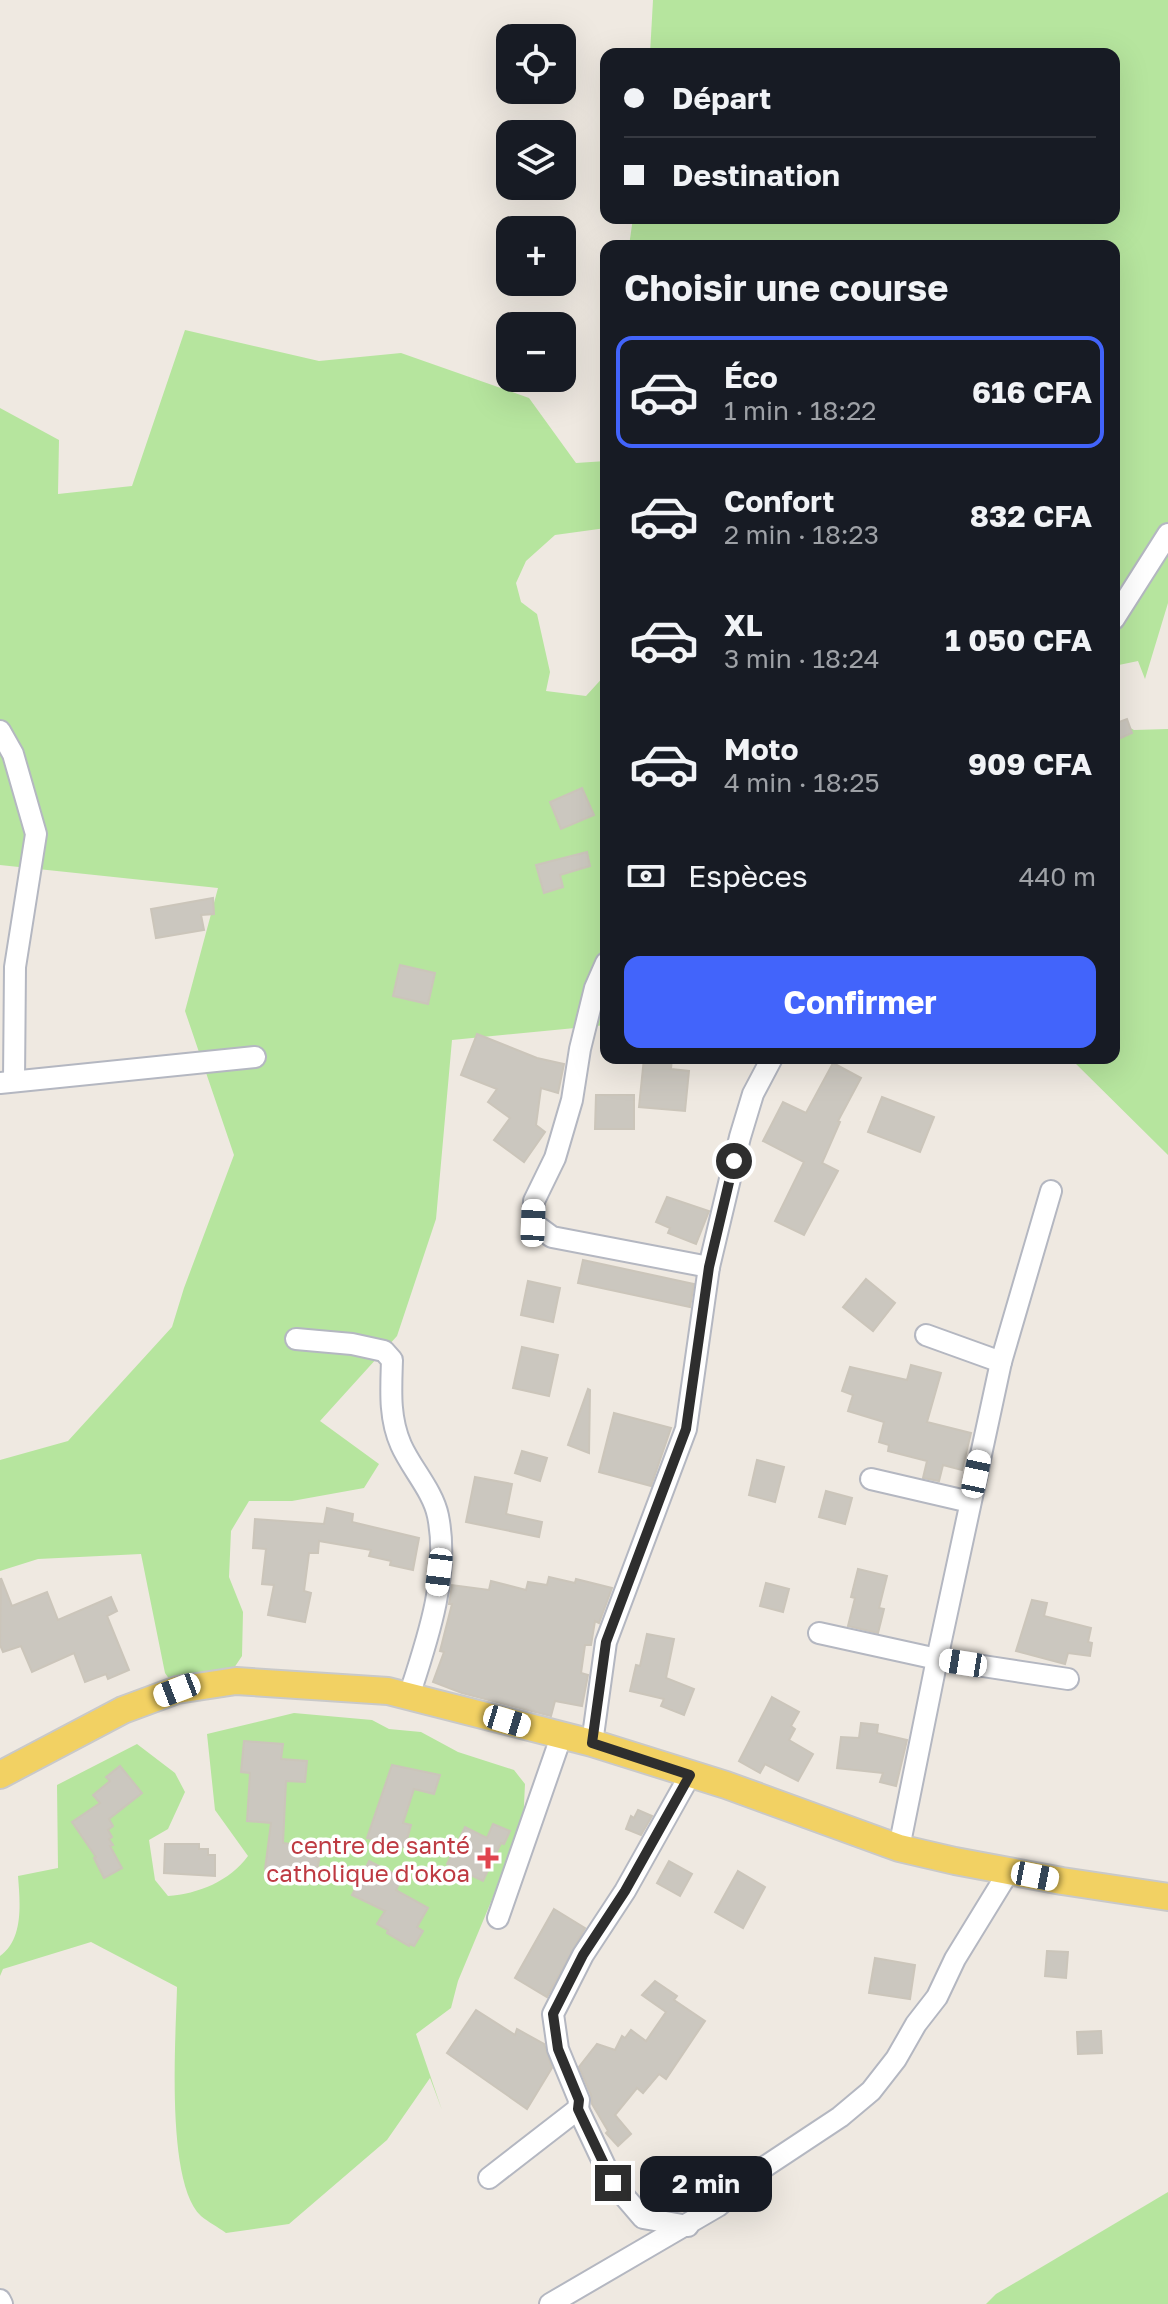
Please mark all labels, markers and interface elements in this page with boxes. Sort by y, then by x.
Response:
map controls [496,24,576,392]
button: locate [496,24,576,104]
text: Départ [672,80,771,116]
button: layers [496,120,576,200]
text: Destination [672,157,840,193]
button: + [496,216,576,296]
text: Choisir une course [624,266,948,309]
button: − [496,312,576,392]
icon: car [628,356,700,428]
text: Éco [724,359,778,395]
text: 616 CFA [972,374,1092,410]
text: 1 min · 18:22 [724,395,876,426]
icon: car [628,480,700,552]
text: Confort [724,483,835,519]
text: 832 CFA [970,498,1092,534]
text: 2 min · 18:23 [724,519,879,550]
icon: car [628,604,700,676]
text: XL [724,607,763,643]
text: 1 050 CFA [945,622,1092,658]
text: 3 min · 18:24 [724,643,880,674]
icon: car [628,728,700,800]
text: Moto [724,731,799,767]
text: 909 CFA [968,746,1092,782]
text: 4 min · 18:25 [724,767,880,798]
icon: cash [624,854,668,898]
text: Espèces [688,858,808,894]
text: 440 m [1019,861,1096,892]
button: Confirmer [624,956,1096,1048]
route start [716,1143,752,1179]
car [520,1199,546,1247]
car [959,1448,993,1500]
car [424,1547,454,1597]
car [937,1647,989,1679]
car [150,1670,204,1710]
car [481,1703,533,1739]
place label: centre de santé catholique d'okoa [266,1830,470,1887]
marker: centre de santé catholique d'okoa [477,1847,499,1869]
car [1009,1860,1061,1892]
callout: 2 min [641,2155,773,2211]
route end [595,2165,631,2201]
text: 2 min [672,2168,740,2199]

